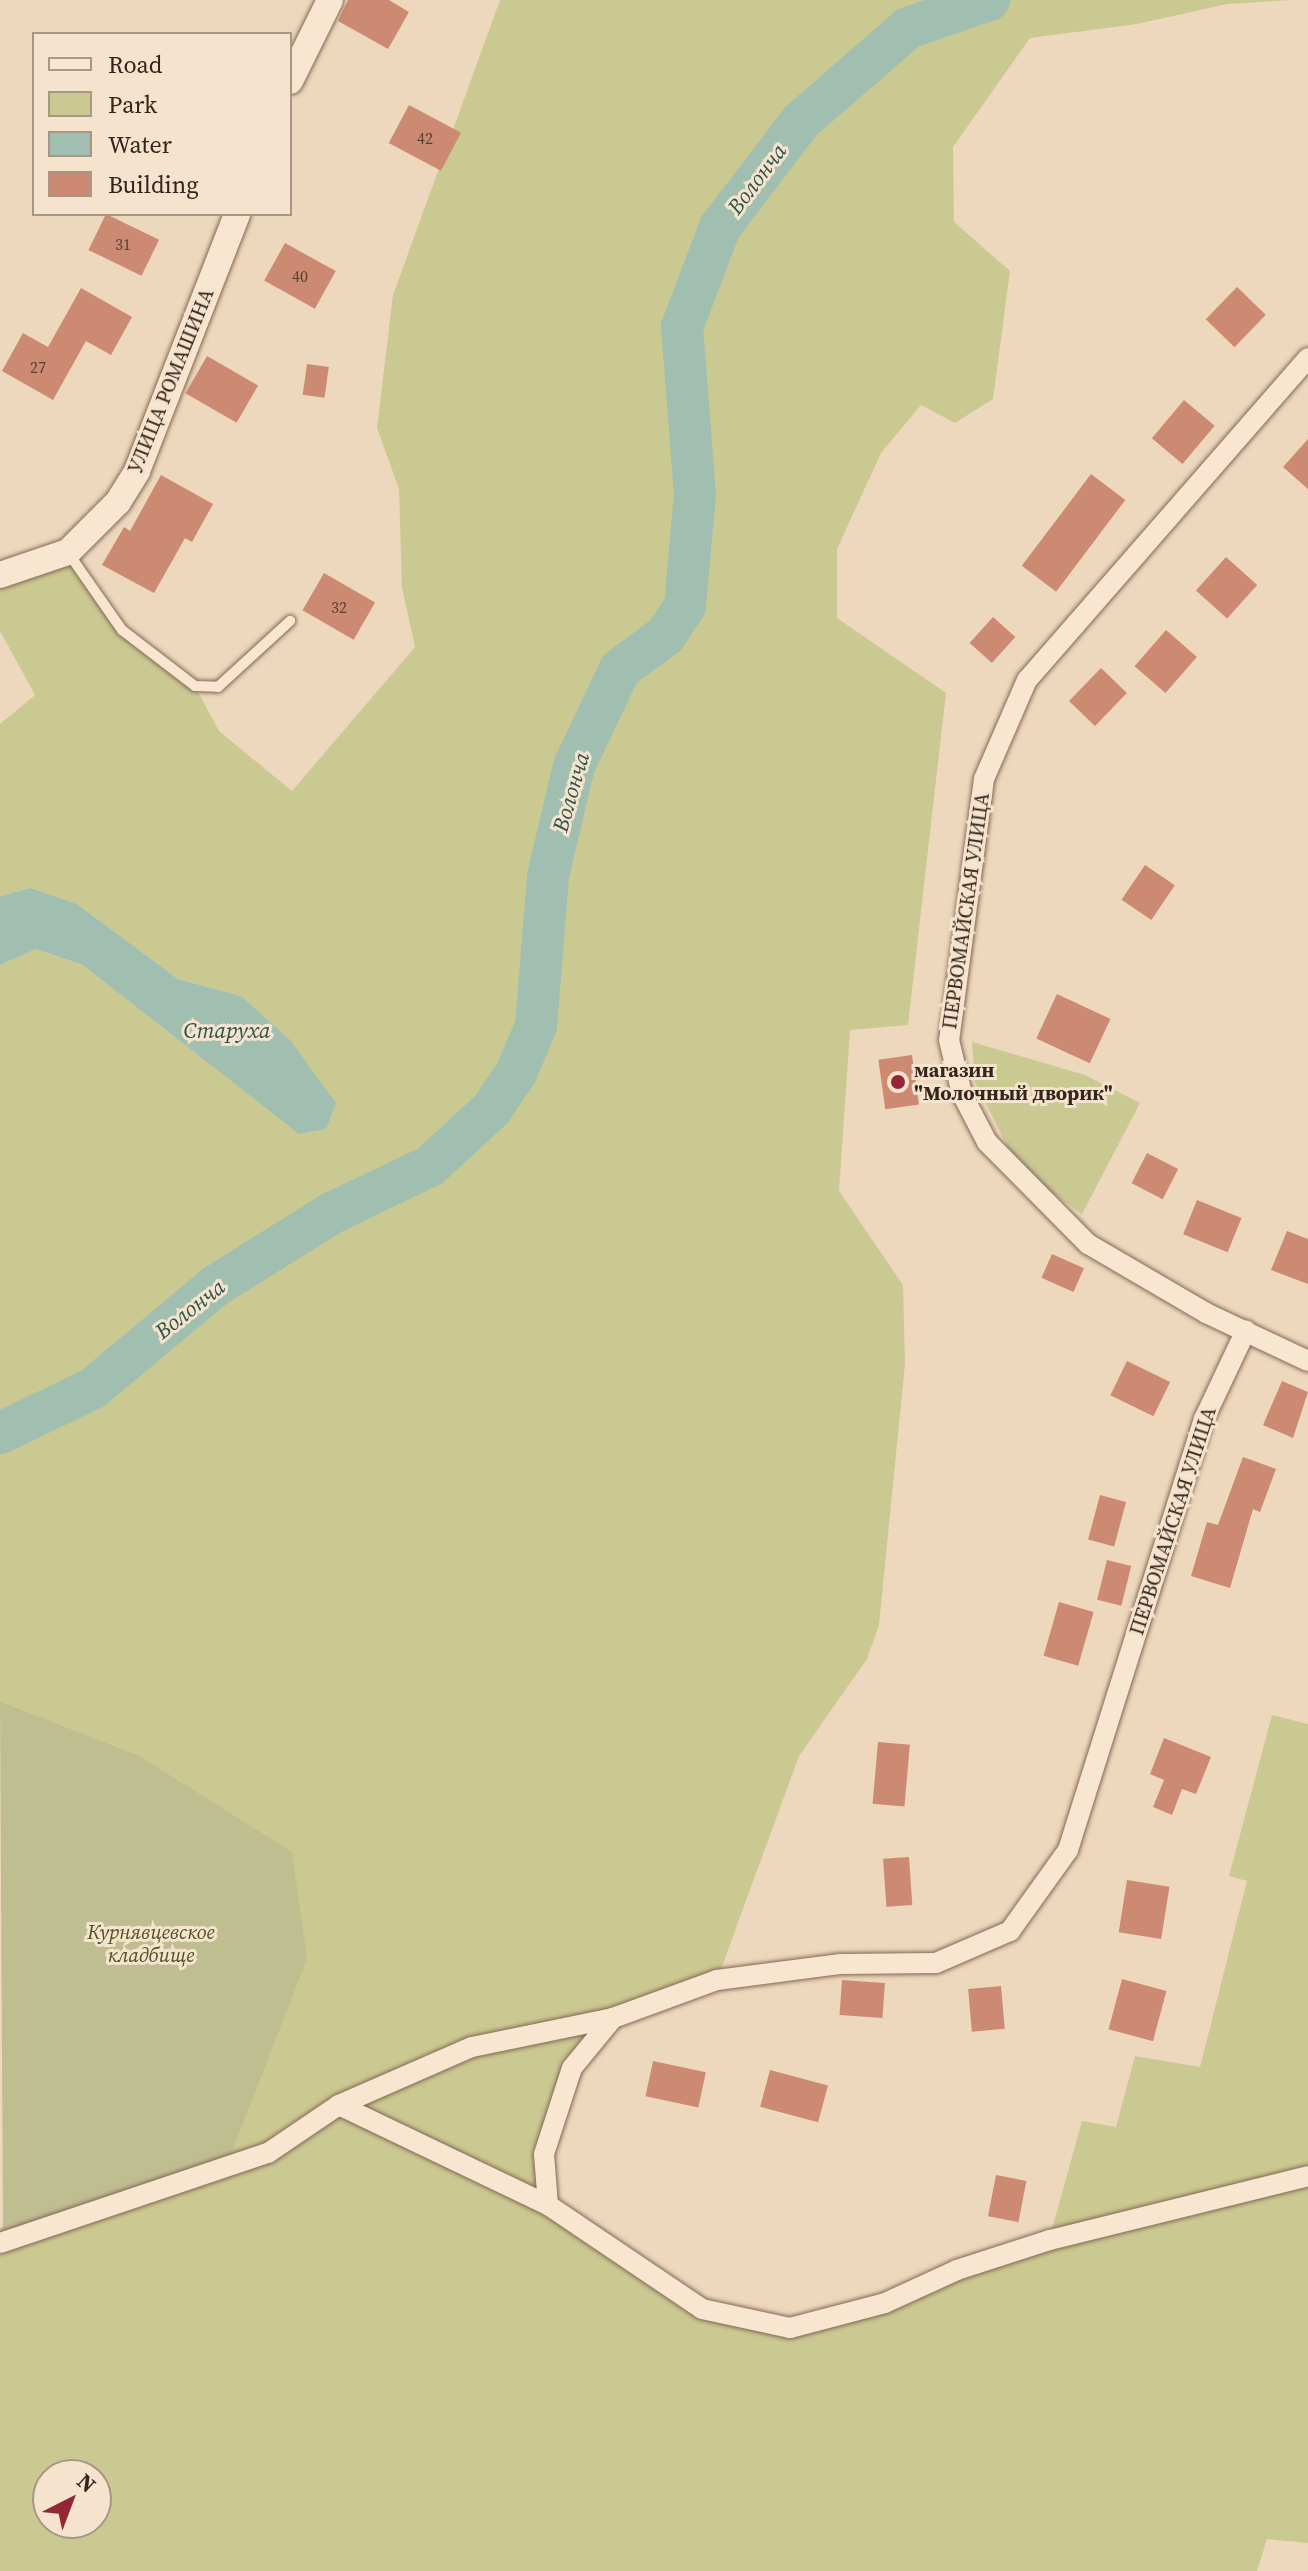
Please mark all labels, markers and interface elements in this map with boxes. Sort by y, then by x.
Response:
legend [32,32,292,216]
text: Road [108,48,162,81]
text: Park [108,88,157,121]
text: Water [108,128,172,161]
house number: 42 [417,128,433,148]
water label: Волонча [722,139,792,219]
text: Building [108,168,199,201]
house number: 31 [115,234,131,254]
house number: 40 [292,266,308,286]
street label: УЛИЦА РОМАШИНА [123,285,219,477]
house number: 27 [30,357,46,377]
house number: 32 [331,597,347,617]
water label: Волонча [547,749,595,835]
street label: ПЕРВОМАЙСКАЯ УЛИЦА [938,791,994,1031]
water label: Старуха [183,1018,271,1044]
place label: магазин "Молочный дворик" [914,1058,1113,1105]
marker: магазин "Молочный дворик" [889,1073,907,1091]
water label: Волонча [150,1274,230,1344]
street label: ПЕРВОМАЙСКАЯ УЛИЦА [1125,1404,1221,1638]
park label: Курнявцевское кладбище [87,1920,215,1967]
north arrow [32,2459,112,2539]
text: N [71,2466,103,2499]

